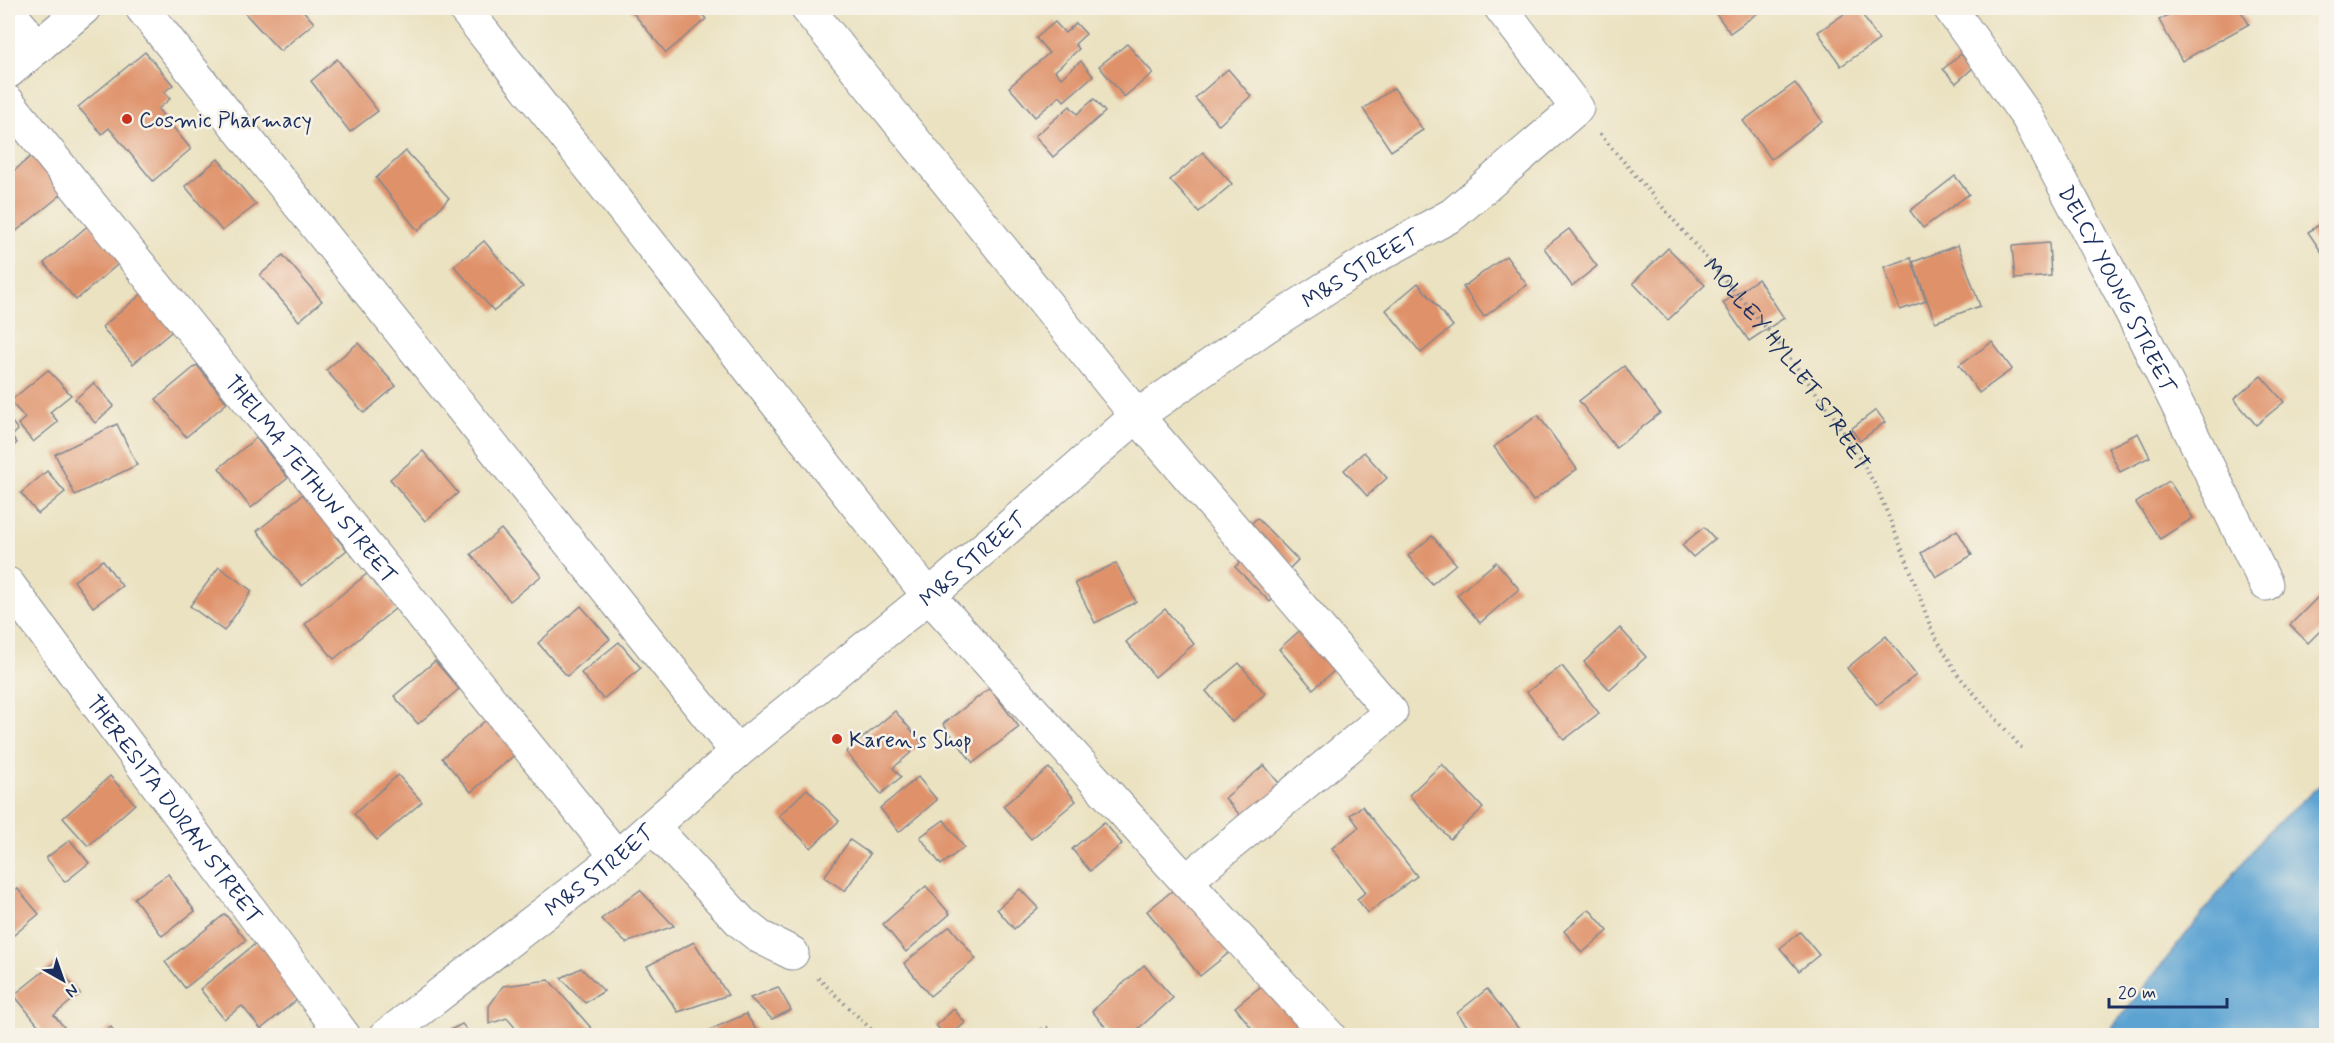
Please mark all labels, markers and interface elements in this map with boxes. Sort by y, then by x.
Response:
place label: Cosmic Pharmacy [139,107,312,135]
marker: Cosmic Pharmacy [120,112,134,126]
street label: DELCY YOUNG STREET [2051,181,2182,399]
street label: M&S STREET [1297,223,1425,316]
street label: MOLLEY HYLLET STREET [1696,253,1875,476]
street label: THELMA TETHUN STREET [218,370,403,590]
street label: M&S STREET [914,506,1033,614]
street label: THERESITA DURAN STREET [79,690,268,930]
place label: Karen's Shop [849,727,972,755]
marker: Karen's Shop [830,732,844,746]
street label: M&S STREET [540,818,661,924]
north arrow [33,950,93,1010]
scale bar [2109,971,2228,1009]
text: N [61,979,83,1002]
text: 20 m [2118,981,2156,1005]

